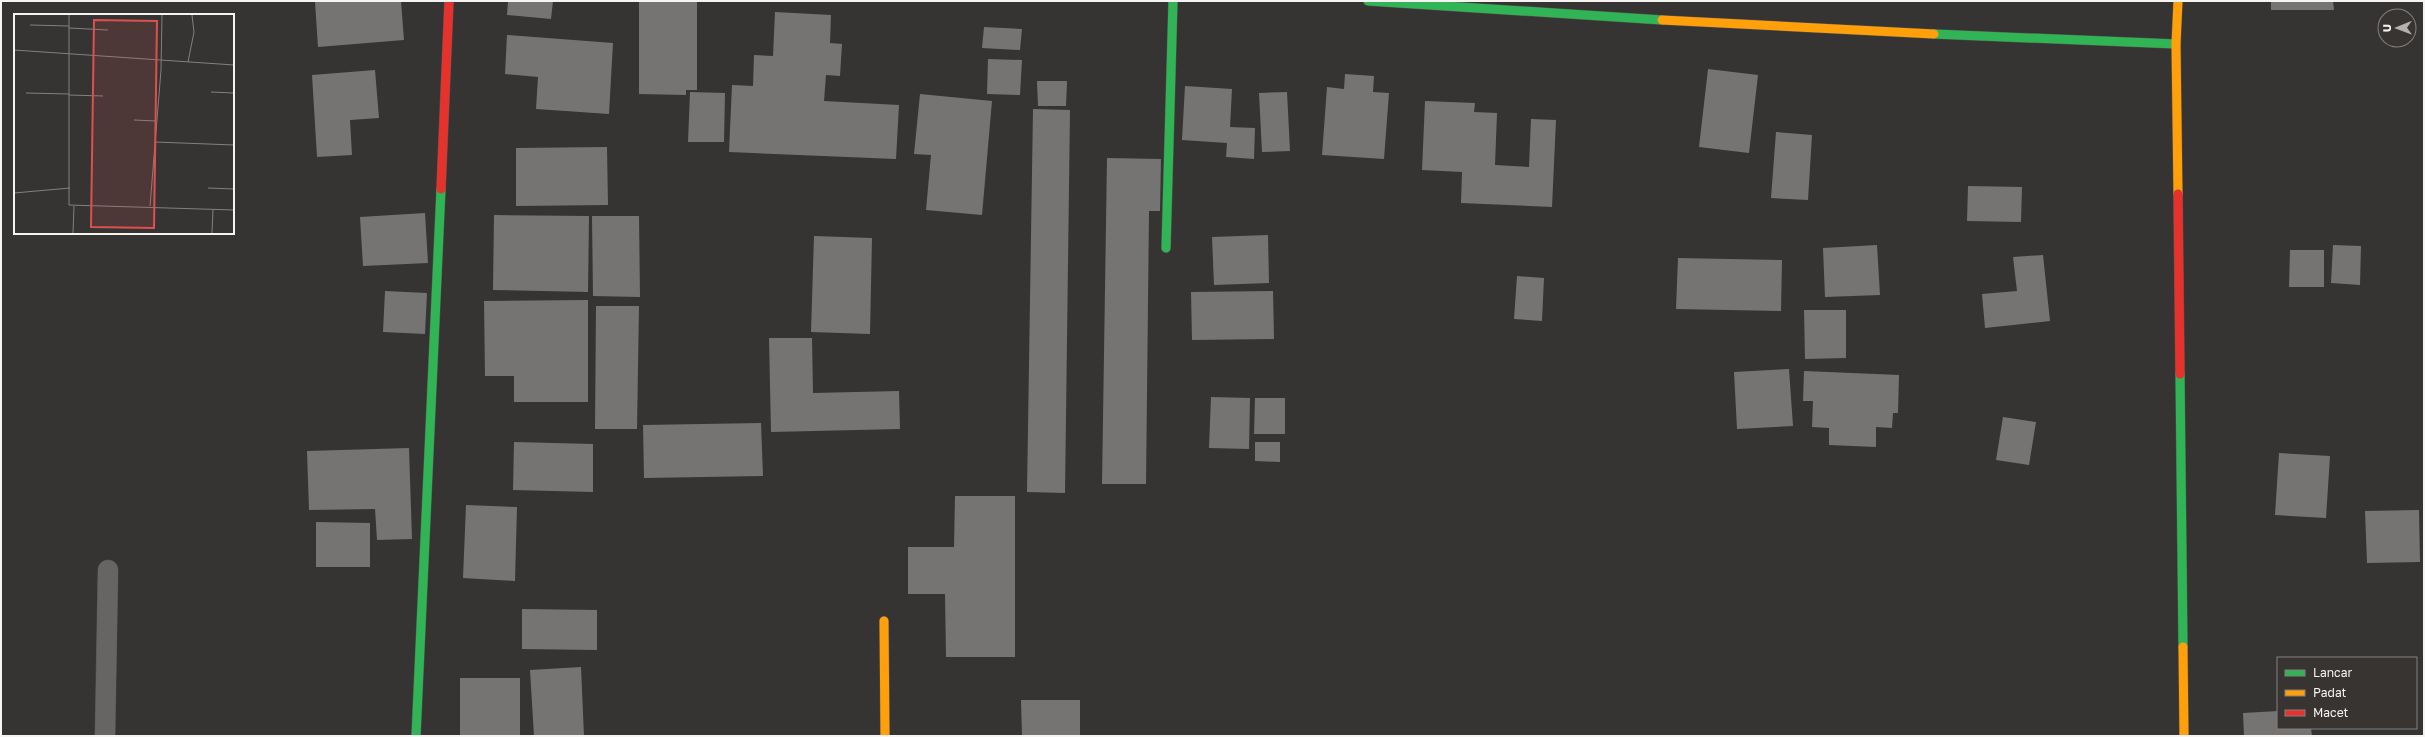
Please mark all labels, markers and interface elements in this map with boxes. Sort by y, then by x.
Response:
north arrow [2377,8,2417,48]
inset map [14,14,234,234]
text: U [2380,24,2393,32]
legend [2277,657,2417,729]
text: Lancar [2313,665,2352,680]
text: Padat [2313,685,2347,700]
text: Macet [2313,705,2349,720]

